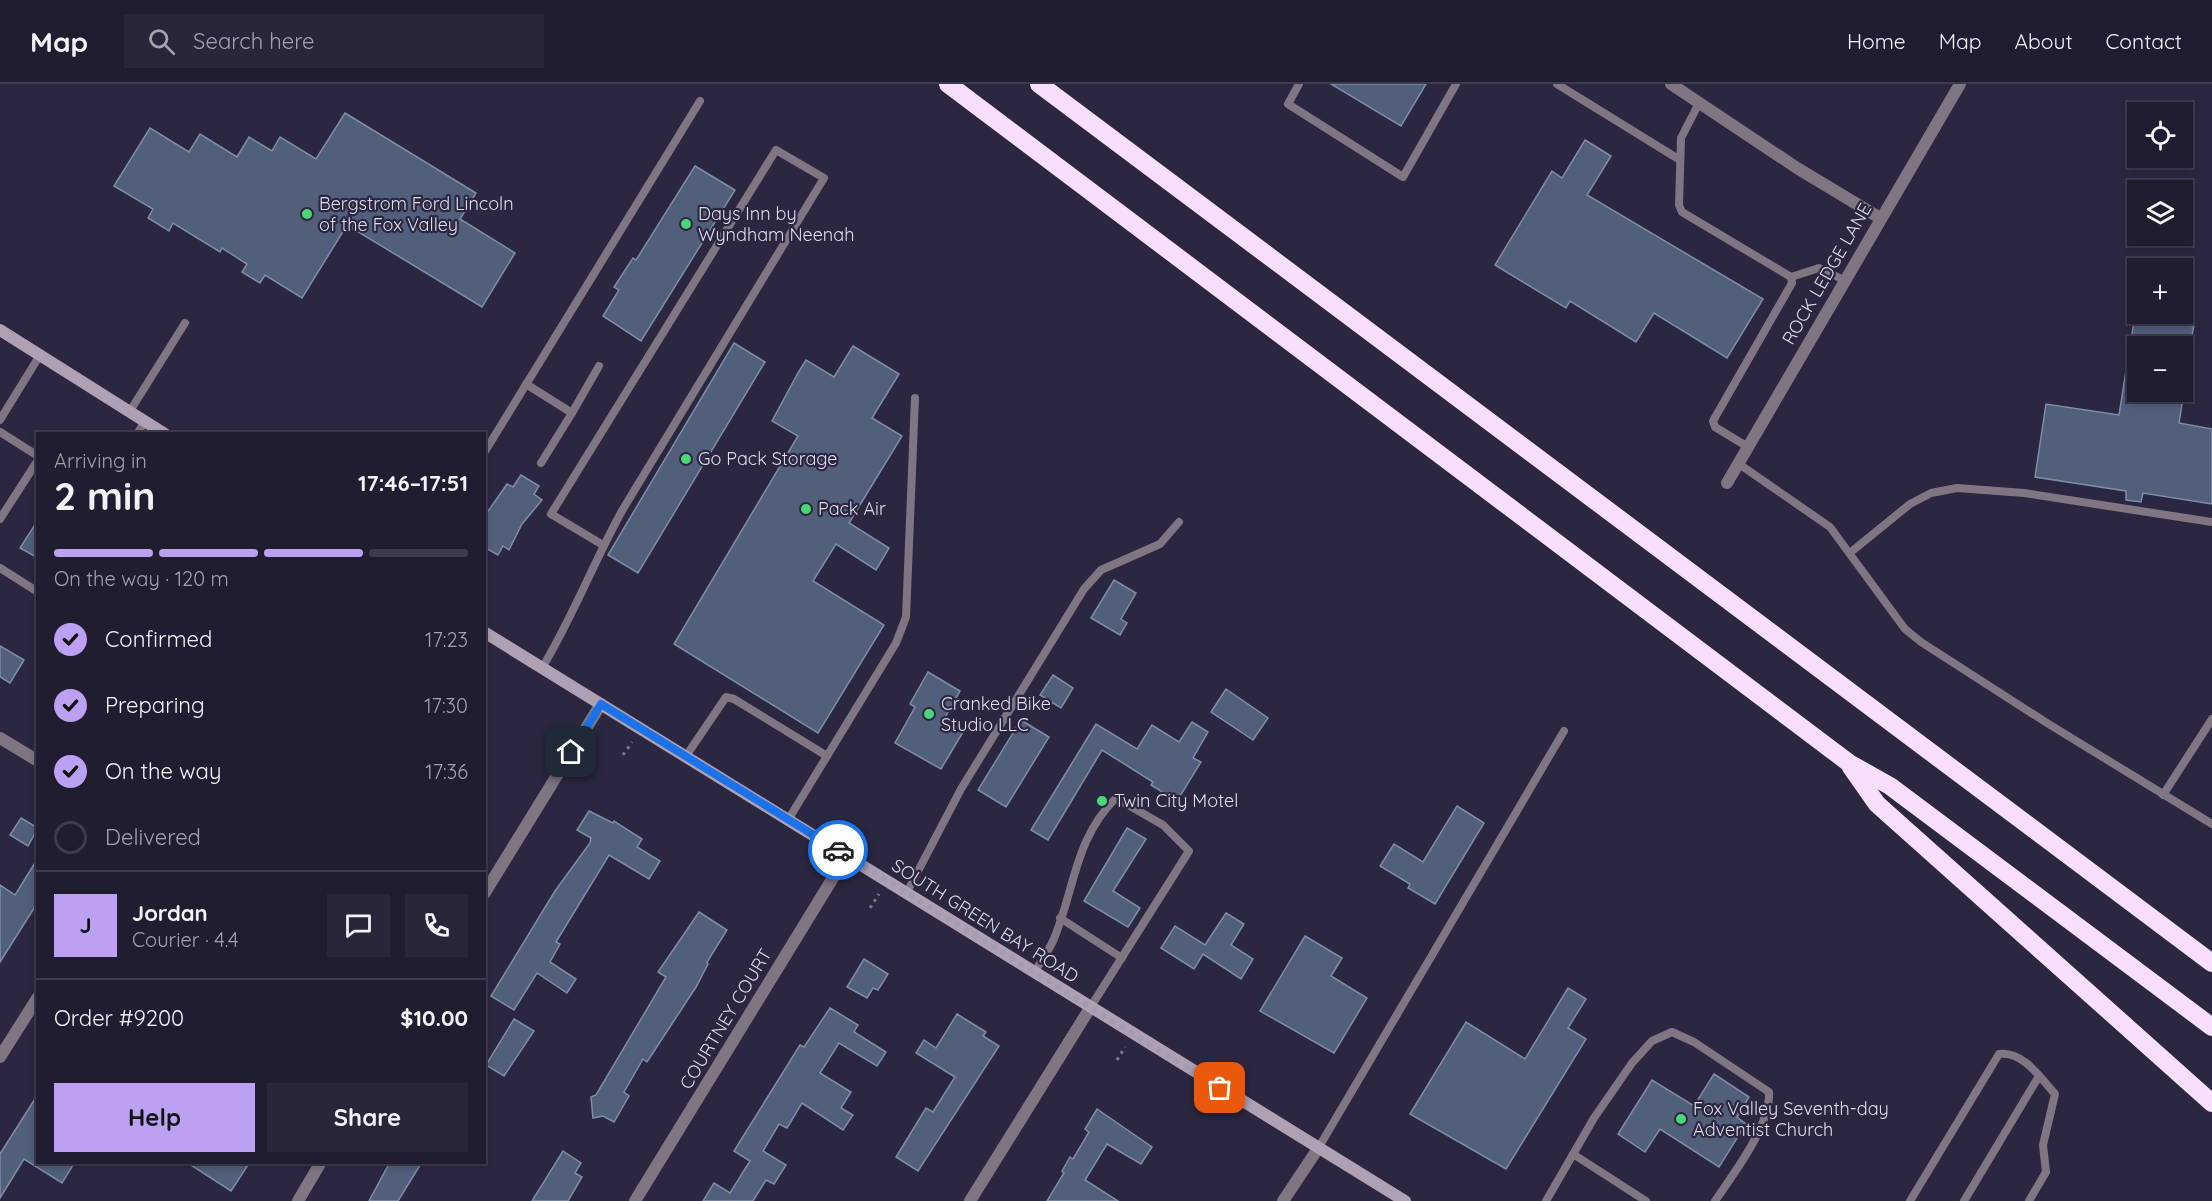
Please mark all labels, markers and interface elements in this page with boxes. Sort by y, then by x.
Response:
search box [124,14,544,68]
text: Map [30,24,88,59]
icon: search [145,25,178,58]
text: Search here [193,27,315,55]
text: Home [1847,28,1906,54]
text: Map [1939,28,1982,54]
text: About [2015,28,2073,54]
text: Contact [2106,28,2182,54]
map controls [2127,102,2193,402]
button: locate [2127,102,2193,168]
button: layers [2127,180,2193,246]
place label: Bergstrom Ford Lincoln of the Fox Valley [319,192,514,236]
street label: ROCK LEDGE LANE [1777,199,1876,349]
place label: Days Inn by Wyndham Neenah [698,202,854,246]
marker: Bergstrom Ford Lincoln of the Fox Valley [300,207,314,221]
marker: Days Inn by Wyndham Neenah [679,217,693,231]
button: + [2127,258,2193,324]
button: − [2127,336,2193,402]
place label: Go Pack Storage [698,447,837,470]
text: Arriving in [54,448,147,473]
marker: Go Pack Storage [679,452,693,466]
text: 17:46–17:51 [358,469,468,497]
text: 2 min [54,471,156,520]
place label: Pack Air [818,497,886,520]
marker: Pack Air [799,502,813,516]
text: On the way · 120 m [54,566,229,591]
icon: check [54,623,87,656]
text: Confirmed [105,625,212,653]
text: 17:23 [425,627,468,652]
icon: check [54,689,87,722]
text: Preparing [105,691,205,719]
place label: Cranked Bike Studio LLC [941,692,1051,736]
text: 17:30 [424,693,468,718]
marker: Cranked Bike Studio LLC [922,707,936,721]
pin [545,726,596,777]
icon: home [554,735,587,768]
icon: check [54,755,87,788]
text: On the way [105,757,221,785]
text: 17:36 [425,759,468,784]
place label: Twin City Motel [1114,789,1238,812]
marker: Twin City Motel [1095,794,1109,808]
courier [808,820,868,880]
text: Delivered [105,823,201,851]
icon: car [822,834,855,867]
street label: SOUTH GREEN BAY ROAD [887,854,1083,988]
button: chat [327,894,390,957]
button: phone [405,894,468,957]
text: Jordan [132,899,208,927]
text: J [79,911,92,939]
text: Courier · 4.4 [132,927,238,952]
street label: COURTNEY COURT [674,944,777,1093]
text: Order #9200 [54,1004,184,1032]
text: $10.00 [400,1004,468,1032]
pin [1194,1062,1245,1113]
icon: bag [1203,1071,1236,1104]
button: Help [54,1083,255,1152]
button: Share [267,1083,468,1152]
place label: Fox Valley Seventh-day Adventist Church [1693,1097,1889,1141]
marker: Fox Valley Seventh-day Adventist Church [1674,1112,1688,1126]

